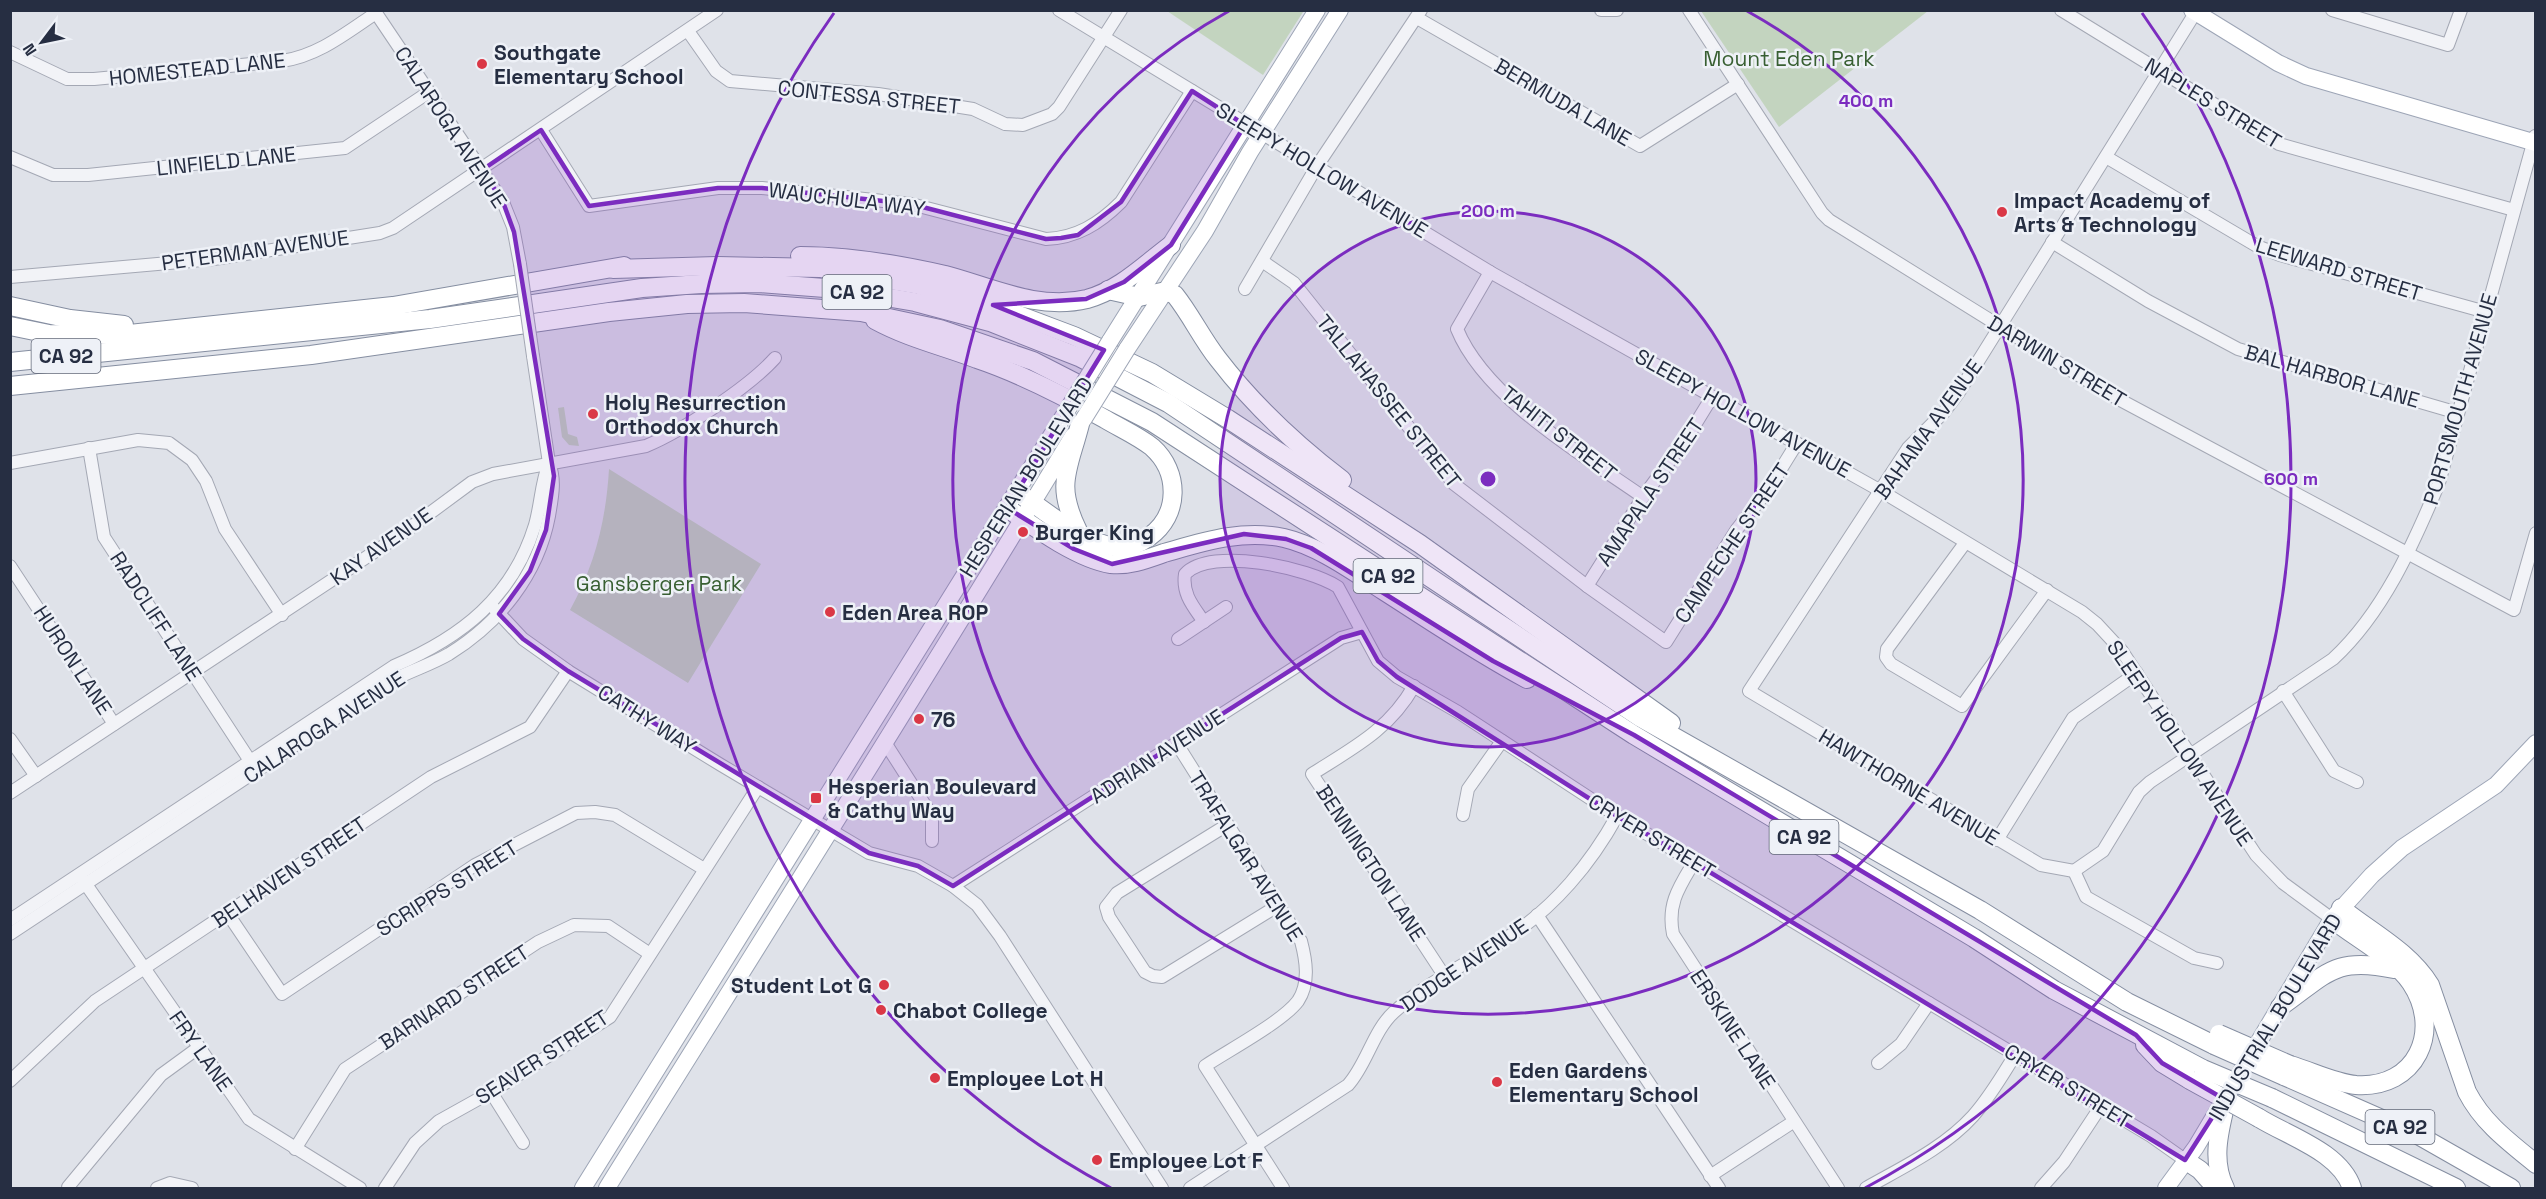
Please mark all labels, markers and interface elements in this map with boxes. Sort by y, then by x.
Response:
north arrow [12,12,72,72]
place label: Southgate Elementary School [494,39,684,90]
text: N [18,40,41,60]
street label: CALAROGA AVENUE [389,41,513,213]
park label: Mount Eden Park [1703,45,1875,72]
street label: HOMESTEAD LANE [107,46,287,92]
street label: NAPLES STREET [2140,51,2286,155]
street label: BERMUDA LANE [1490,52,1636,152]
marker: Southgate Elementary School [475,57,489,71]
street label: CONTESSA STREET [776,74,962,120]
text: 400 m [1839,89,1893,112]
street label: SLEEPY HOLLOW AVENUE [1211,96,1433,244]
street label: LINFIELD LANE [155,140,297,182]
street label: WAUCHULA WAY [767,176,927,222]
place label: Impact Academy of Arts & Technology [2014,187,2210,238]
text: 200 m [1461,199,1515,222]
marker: Impact Academy of Arts & Technology [1995,205,2009,219]
street label: PETERMAN AVENUE [160,223,350,277]
street label: LEEWARD STREET [2253,231,2425,307]
road number: CA 92 [822,275,892,309]
street label: PORTSMOUTH AVENUE [2417,290,2503,508]
street label: TALLAHASSEE STREET [1311,309,1467,493]
street label: DARWIN STREET [1983,309,2131,413]
street label: BAL HARBOR LANE [2241,338,2423,414]
road number: CA 92 [32,339,100,373]
street label: SLEEPY HOLLOW AVENUE [1630,342,1856,484]
street label: BAHAMA AVENUE [1868,354,1988,504]
street label: HESPERIAN BOULEVARD [953,372,1099,582]
street label: TAHITI STREET [1496,379,1622,487]
place label: Holy Resurrection Orthodox Church [605,389,786,440]
marker: Holy Resurrection Orthodox Church [586,407,600,421]
street label: AMAPALA STREET [1590,413,1710,571]
street label: CAMPECHE STREET [1668,458,1796,628]
text: 600 m [2264,467,2318,490]
centre of rings [1478,469,1498,489]
street label: KAY AVENUE [325,501,437,591]
place label: Burger King [1035,519,1154,546]
marker: Burger King [1016,525,1030,539]
street label: RADCLIFF LANE [104,546,208,686]
road number: CA 92 [1354,559,1422,593]
park label: Gansberger Park [576,570,742,597]
place label: Eden Area ROP [842,599,988,626]
street label: HURON LANE [28,600,118,720]
marker: Eden Area ROP [823,605,837,619]
street label: SLEEPY HOLLOW AVENUE [2101,635,2259,851]
street label: CALAROGA AVENUE [238,665,410,789]
street label: CATHY WAY [593,678,701,760]
street label: ADRIAN AVENUE [1085,703,1229,809]
place label: 76 [931,706,956,733]
marker: 76 [912,712,926,726]
street label: HAWTHORNE AVENUE [1814,722,2004,852]
street label: TRAFALGAR AVENUE [1183,766,1309,946]
place label: Hesperian Boulevard & Cathy Way [828,773,1037,824]
street label: BENNINGTON LANE [1310,780,1432,946]
street label: CRYER STREET [1584,787,1720,885]
marker: Hesperian Boulevard & Cathy Way [809,791,823,805]
street label: BELHAVEN STREET [206,810,372,934]
road number: CA 92 [1770,820,1838,854]
street label: SCRIPPS STREET [371,834,523,942]
street label: INDUSTRIAL BOULEVARD [2202,908,2348,1126]
street label: DODGE AVENUE [1395,912,1533,1018]
street label: BARNARD STREET [374,938,534,1056]
street label: ERSKINE LANE [1684,964,1782,1094]
place label: Student Lot G [731,972,872,999]
marker: Student Lot G [877,978,891,992]
place label: Chabot College [893,997,1048,1024]
marker: Chabot College [874,1003,888,1017]
street label: SEAVER STREET [470,1004,614,1110]
street label: FRY LANE [163,1005,239,1097]
street label: CRYER STREET [2000,1037,2136,1135]
place label: Eden Gardens Elementary School [1509,1057,1699,1108]
place label: Employee Lot H [947,1065,1104,1092]
marker: Employee Lot H [928,1071,942,1085]
marker: Eden Gardens Elementary School [1490,1075,1504,1089]
road number: CA 92 [2366,1110,2434,1144]
place label: Employee Lot F [1109,1147,1263,1174]
marker: Employee Lot F [1090,1153,1104,1167]

